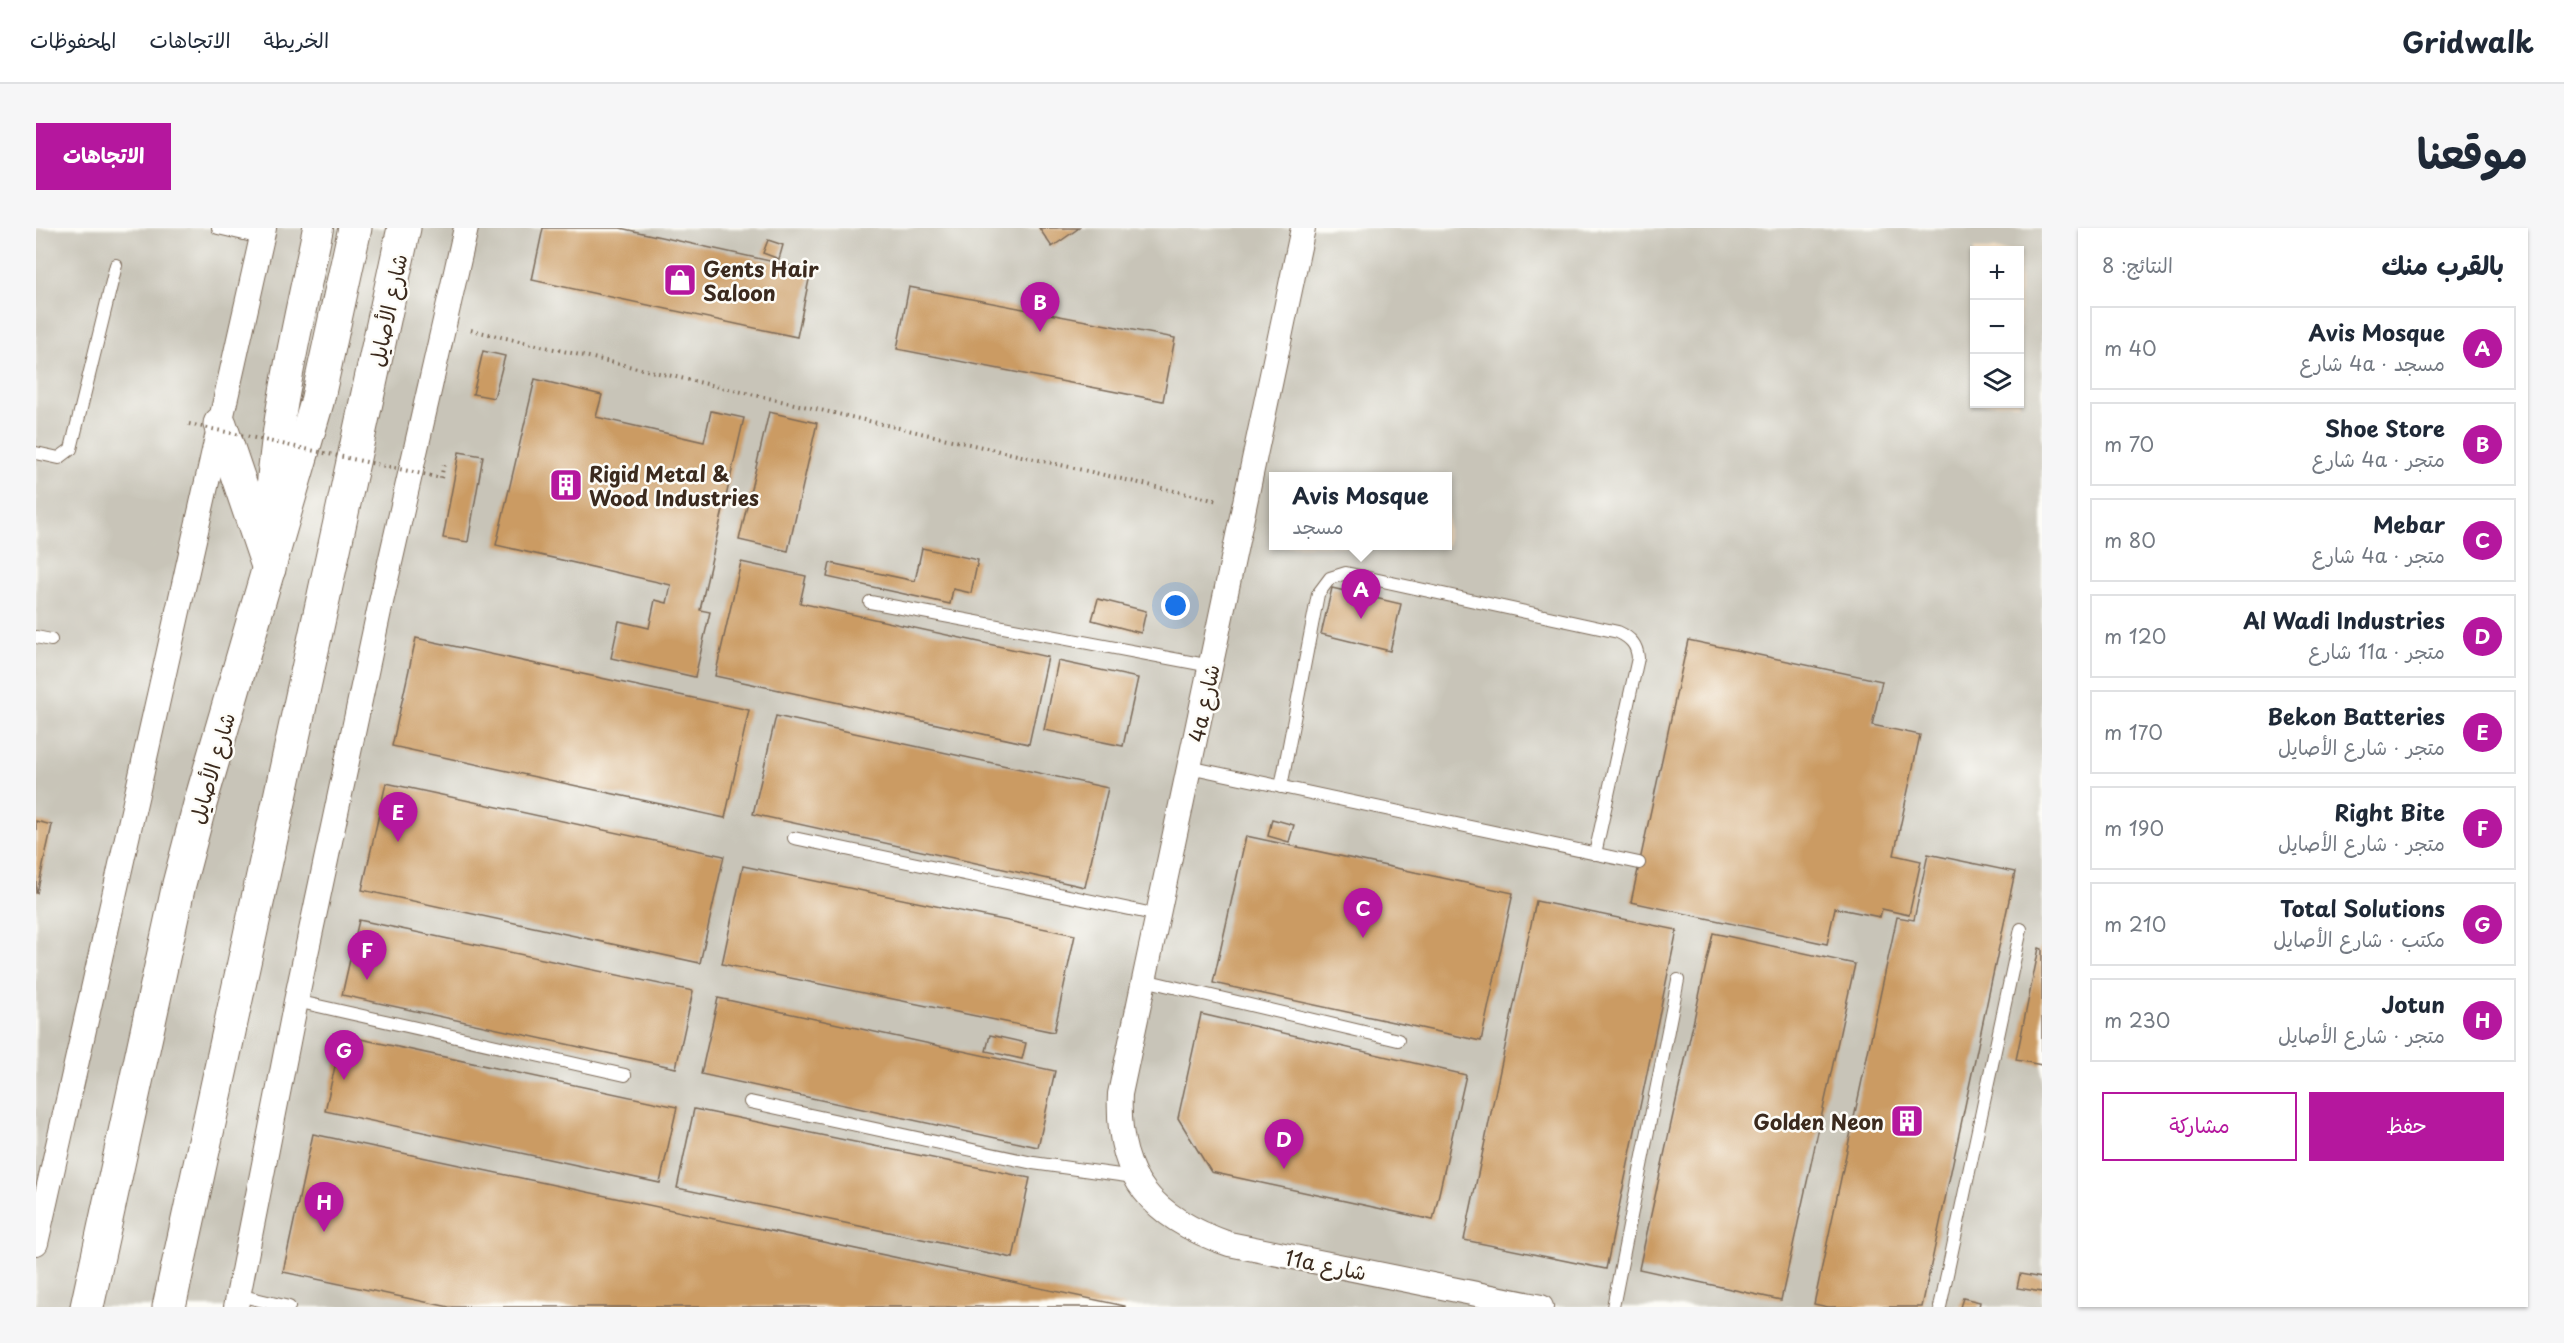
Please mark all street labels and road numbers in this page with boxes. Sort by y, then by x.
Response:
street label: شارع الأصايل [359,251,416,370]
street label: 4a شارع [1179,661,1228,745]
street label: شارع الأصايل [180,709,243,828]
street label: 11a شارع [1282,1240,1369,1289]

